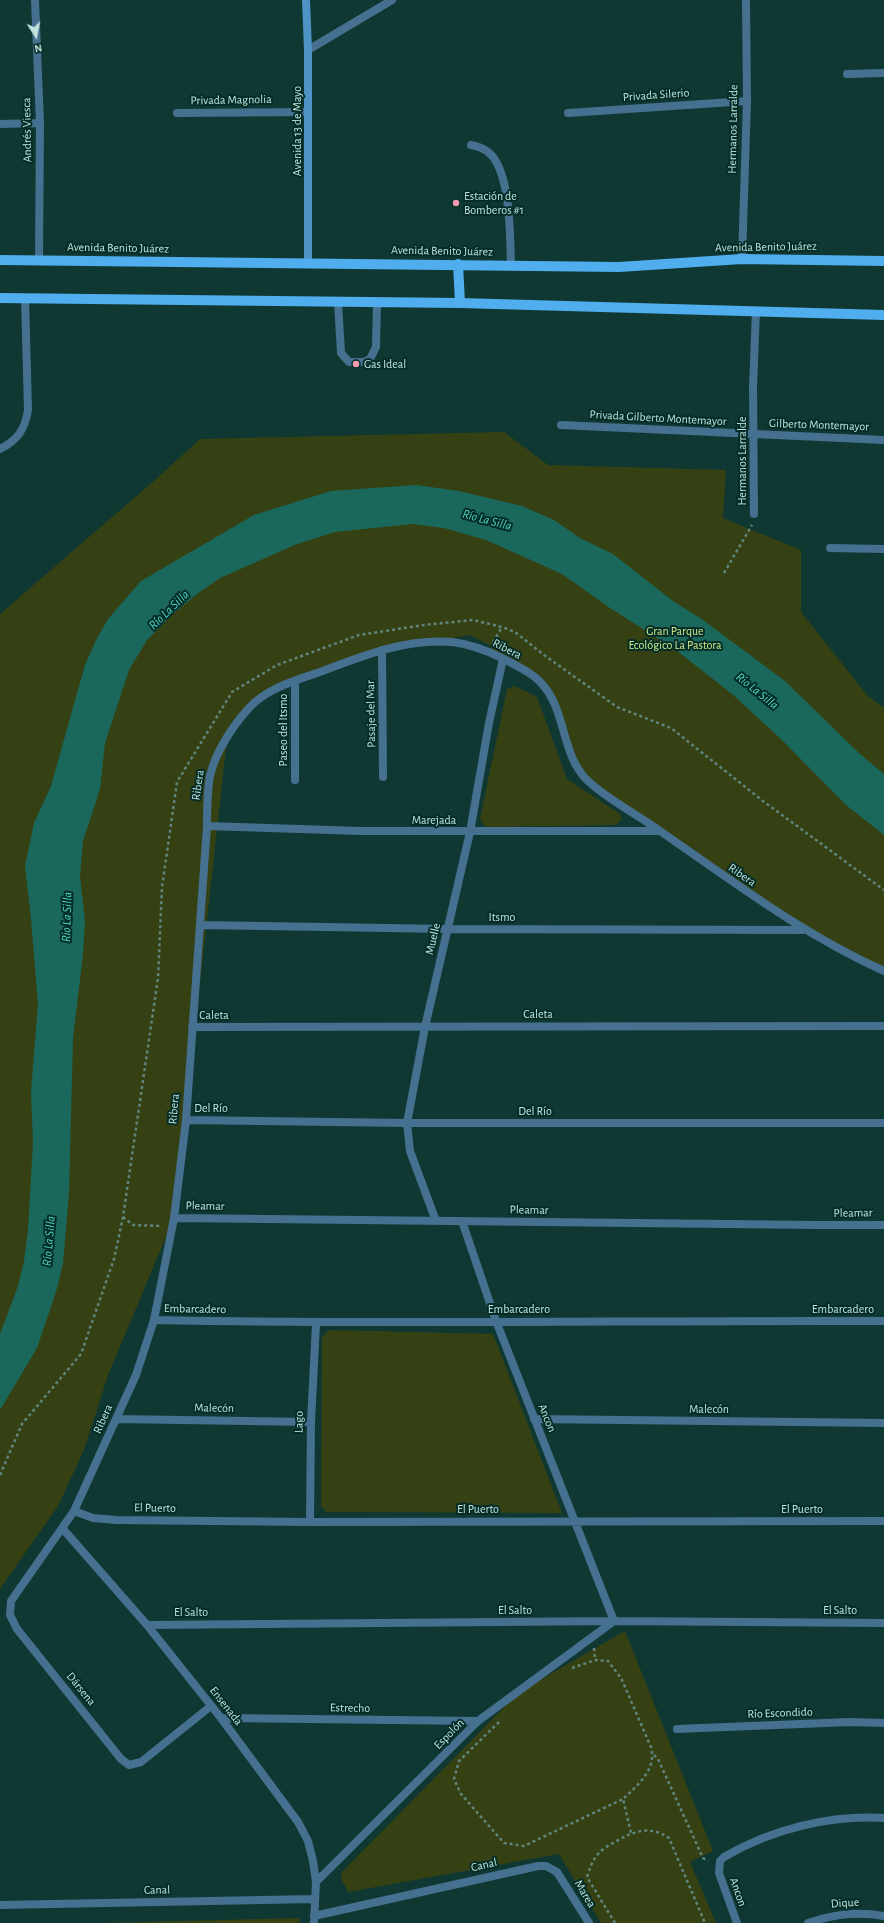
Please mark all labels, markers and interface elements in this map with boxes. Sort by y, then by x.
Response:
north arrow [16,16,56,56]
text: N [34,42,43,54]
street label: Hermanos Larralde [725,84,741,174]
street label: Privada Silerio [622,85,690,105]
street label: Avenida 13 de Mayo [290,86,304,176]
street label: Privada Magnolia [190,92,272,108]
street label: Andrés Viesca [19,98,35,162]
place label: Estación de Bomberos #1 [464,189,524,217]
marker: Estación de Bomberos #1 [451,198,461,208]
street label: Avenida Benito Juárez [715,239,817,255]
street label: Avenida Benito Juárez [67,240,169,256]
street label: Avenida Benito Juárez [391,243,493,259]
place label: Gas Ideal [364,357,406,371]
marker: Gas Ideal [351,359,361,369]
street label: Privada Gilberto Montemayor [589,407,727,429]
street label: Hermanos Larralde [735,416,749,506]
street label: Gilberto Montemayor [769,416,869,434]
water label: Río La Silla [461,506,513,534]
water label: Río La Silla [145,587,193,633]
park label: Gran Parque Ecológico La Pastora [628,624,722,652]
street label: Ribera [490,636,524,662]
water label: Río La Silla [732,669,782,713]
street label: Pasaje del Mar [363,680,379,748]
street label: Paseo del Itsmo [276,694,290,766]
street label: Ribera [188,769,208,801]
street label: Marejada [412,813,456,827]
street label: Ribera [725,860,759,890]
water label: Río La Silla [58,892,76,942]
street label: Itsmo [489,910,515,924]
street label: Muelle [422,922,444,956]
street label: Caleta [523,1007,553,1021]
street label: Caleta [199,1008,229,1022]
street label: Ribera [165,1093,183,1125]
street label: Del Río [194,1101,228,1115]
street label: Del Río [518,1104,552,1118]
street label: Pleamar [185,1198,225,1214]
street label: Pleamar [509,1202,549,1218]
street label: Pleamar [833,1205,873,1221]
water label: Río La Silla [39,1215,59,1267]
street label: Embarcadero [164,1301,226,1317]
street label: Embarcadero [488,1302,550,1316]
street label: Embarcadero [812,1302,874,1316]
street label: Malecón [194,1400,234,1416]
street label: Ribera [90,1402,116,1436]
street label: Ancon [535,1402,559,1434]
street label: Malecón [689,1402,729,1416]
street label: Lago [292,1411,306,1433]
street label: El Puerto [134,1500,176,1516]
street label: El Puerto [457,1502,499,1516]
street label: El Puerto [781,1502,823,1516]
street label: El Salto [498,1603,532,1617]
street label: El Salto [823,1603,857,1617]
street label: El Salto [174,1605,208,1619]
street label: Dársena [63,1669,99,1709]
street label: Ensenada [206,1684,246,1728]
street label: Estrecho [330,1700,370,1716]
street label: Río Escondido [747,1705,813,1721]
street label: Espolón [431,1716,467,1752]
street label: Canal [470,1855,498,1875]
street label: Ancon [726,1876,750,1908]
street label: Marea [571,1878,599,1910]
street label: Canal [144,1883,170,1897]
street label: Dique [830,1895,860,1911]

